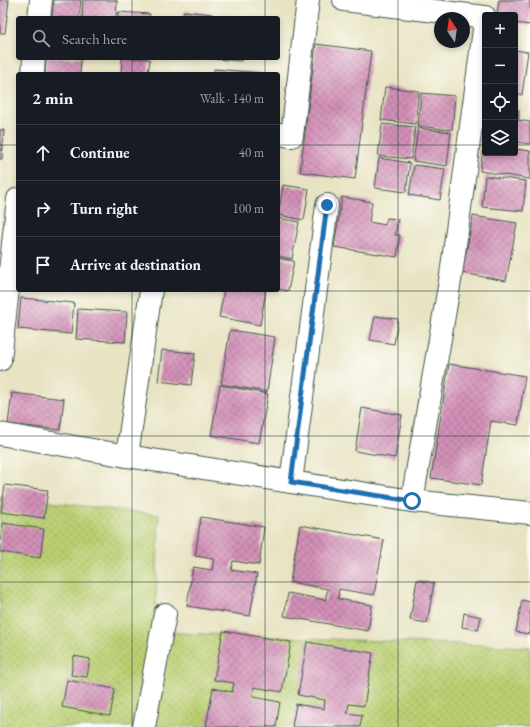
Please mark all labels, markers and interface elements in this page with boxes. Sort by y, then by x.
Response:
north arrow [434,12,470,48]
map controls [482,12,518,156]
button: + [482,12,518,48]
search box [16,16,280,60]
icon: search [30,27,52,49]
text: Search here [62,29,127,48]
button: − [482,48,518,84]
button: locate [482,84,518,120]
text: 2 min [32,87,73,109]
text: Walk · 140 m [200,90,264,107]
button: layers [482,120,518,156]
icon: ahead [32,142,54,164]
text: Continue [70,143,130,162]
text: 40 m [239,144,264,161]
route end [318,196,336,214]
icon: right [32,198,54,220]
text: Turn right [70,199,138,218]
text: 100 m [233,200,264,217]
icon: arrive [32,254,54,276]
text: Arrive at destination [70,255,201,274]
route start [403,492,421,510]

